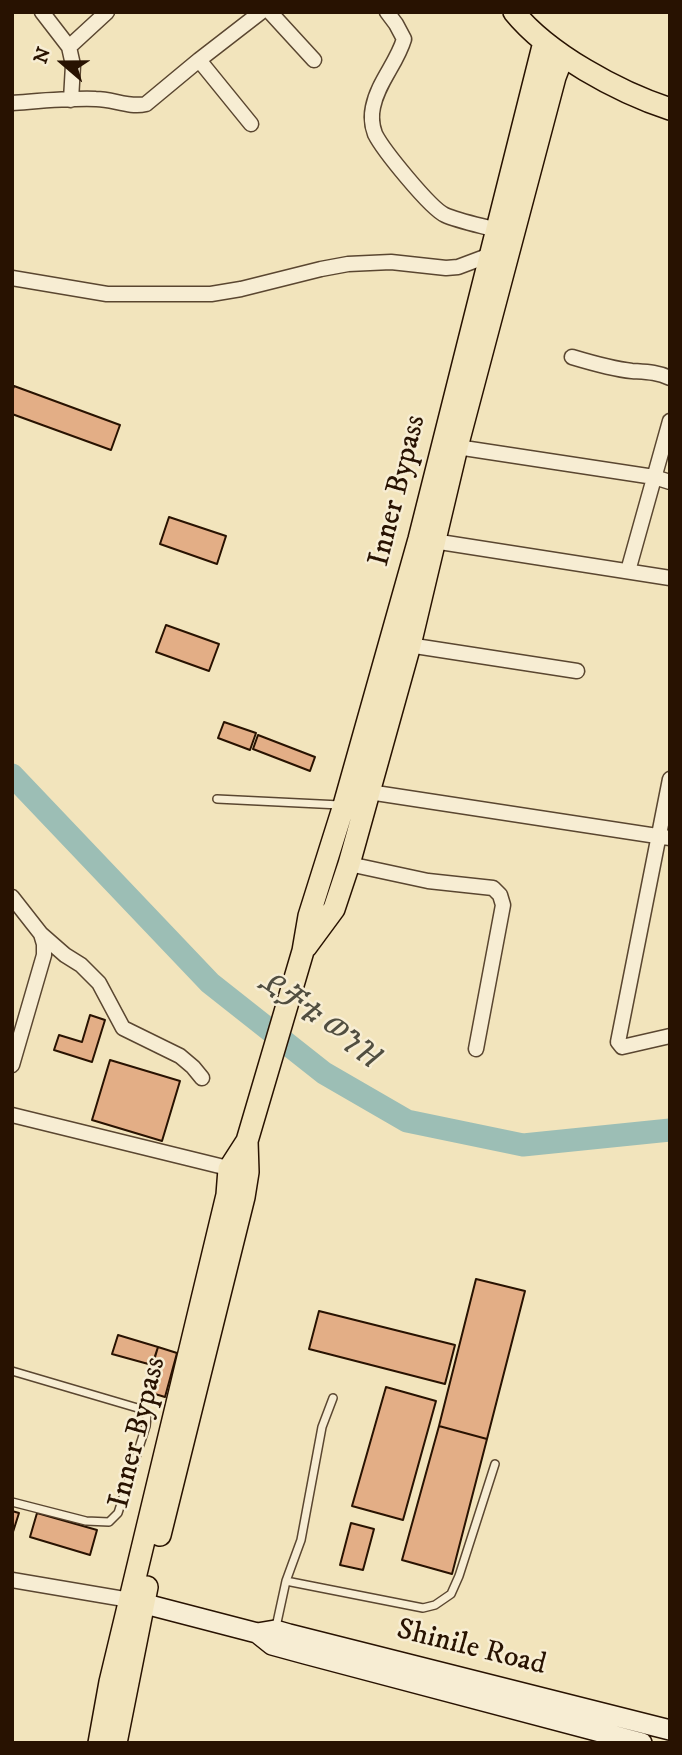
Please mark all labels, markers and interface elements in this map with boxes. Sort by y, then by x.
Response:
north arrow [28,28,98,98]
text: N [29,44,56,67]
street label: Inner Bypass [363,412,435,570]
water label: ደቻቱ ወንዝ [249,965,385,1079]
street label: Inner Bypass [103,1354,175,1512]
street label: Shinile Road [393,1613,549,1685]

